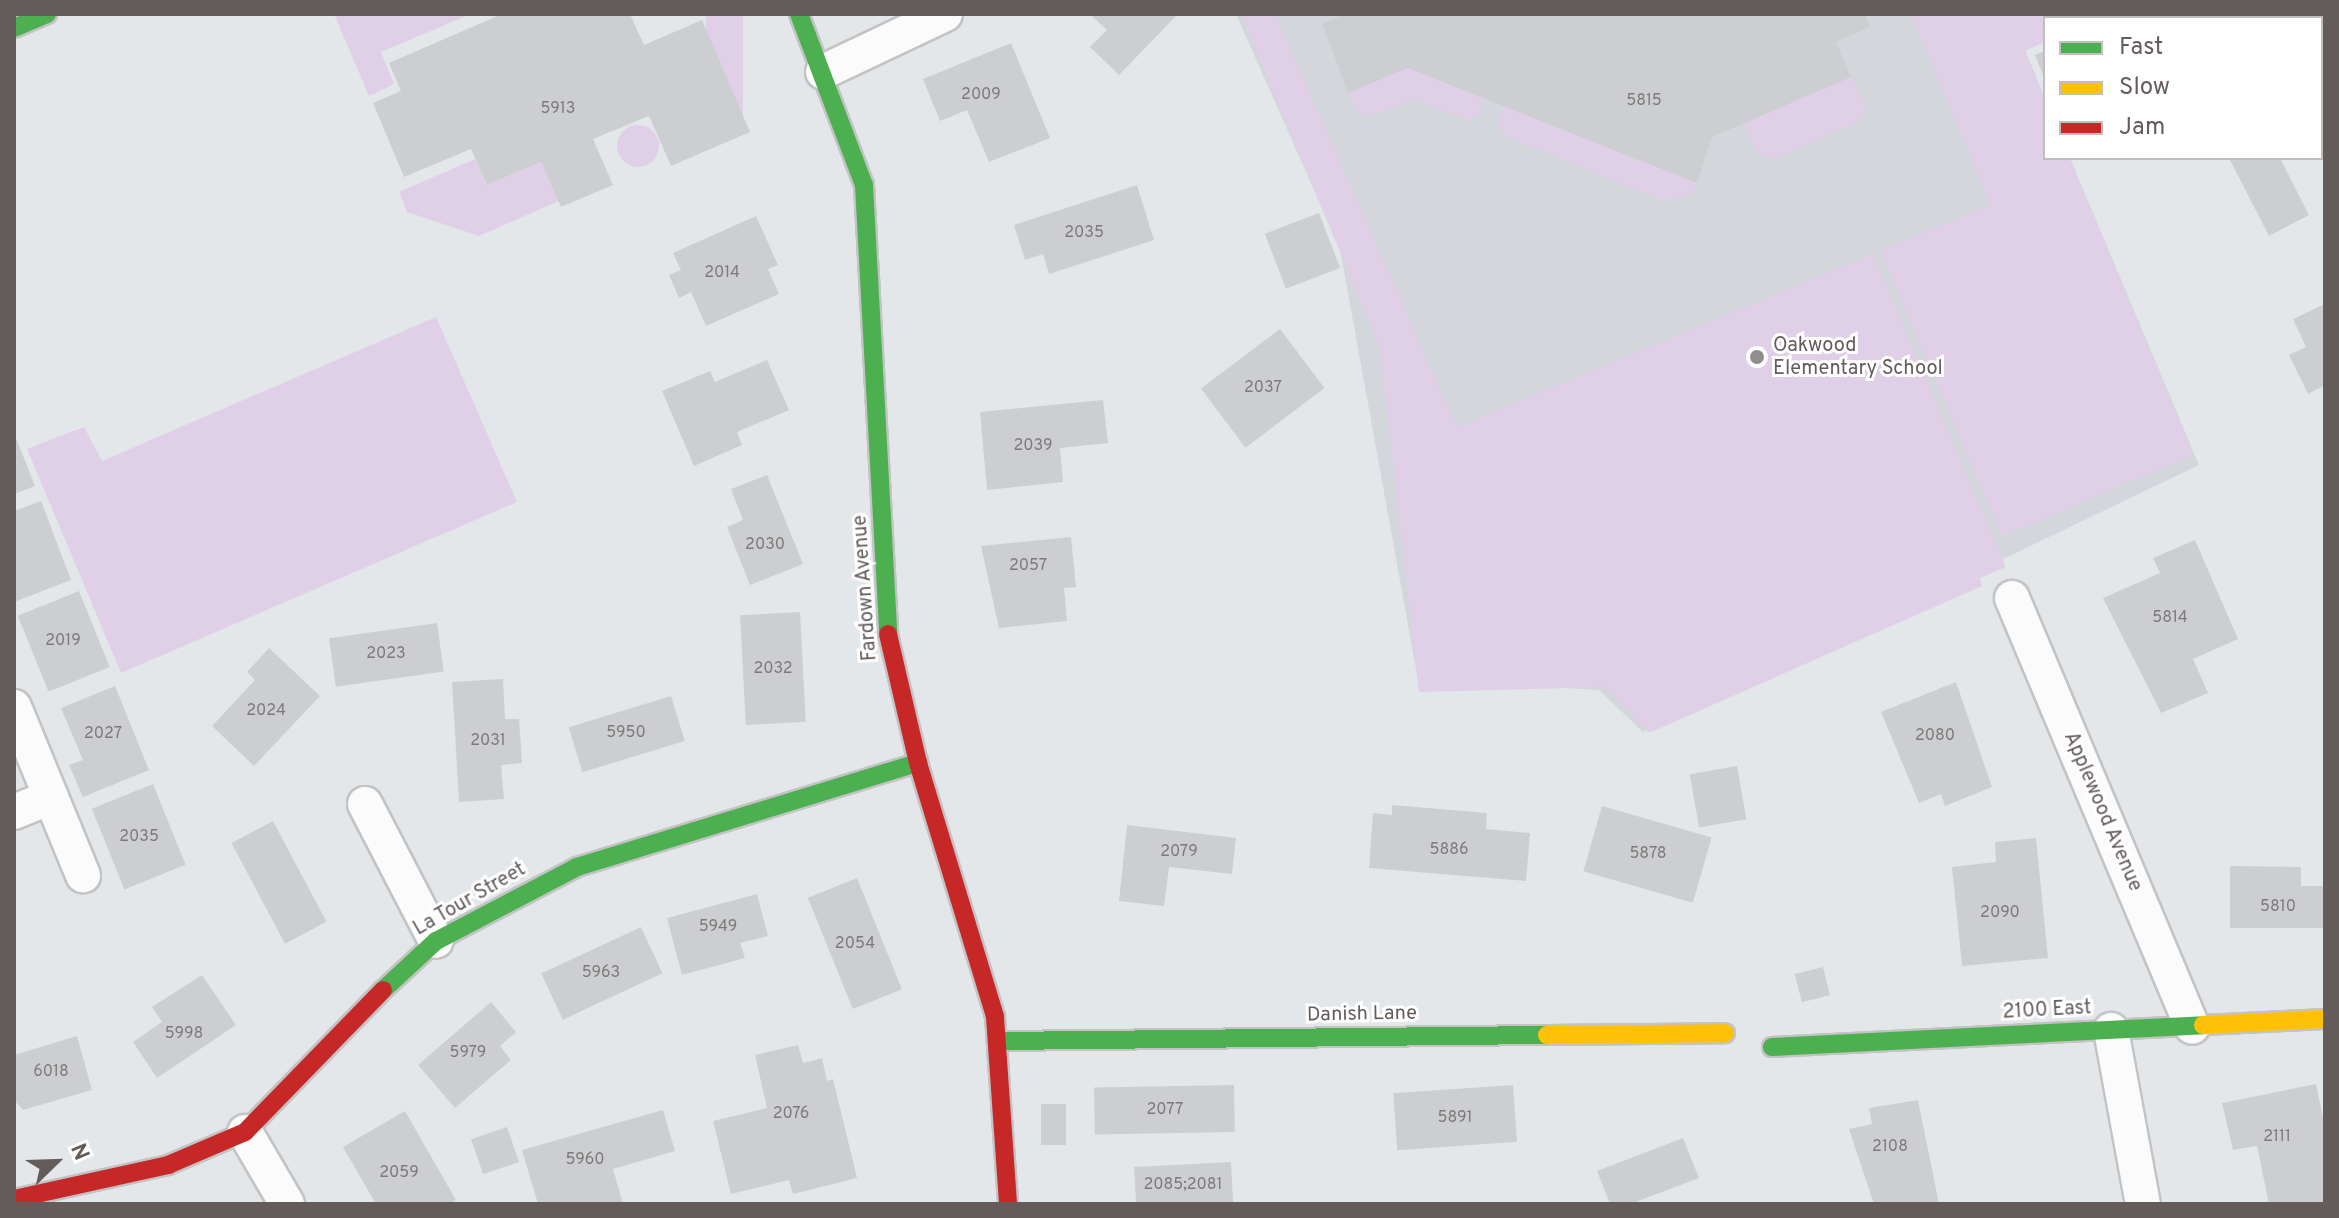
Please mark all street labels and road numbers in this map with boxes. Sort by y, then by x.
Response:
street label: Fardown Avenue [849,514,883,662]
street label: Applewood Avenue [2057,728,2147,896]
street label: La Tour Street [409,858,531,942]
street label: 2100 East [2002,997,2092,1025]
street label: Danish Lane [1307,1002,1417,1028]

